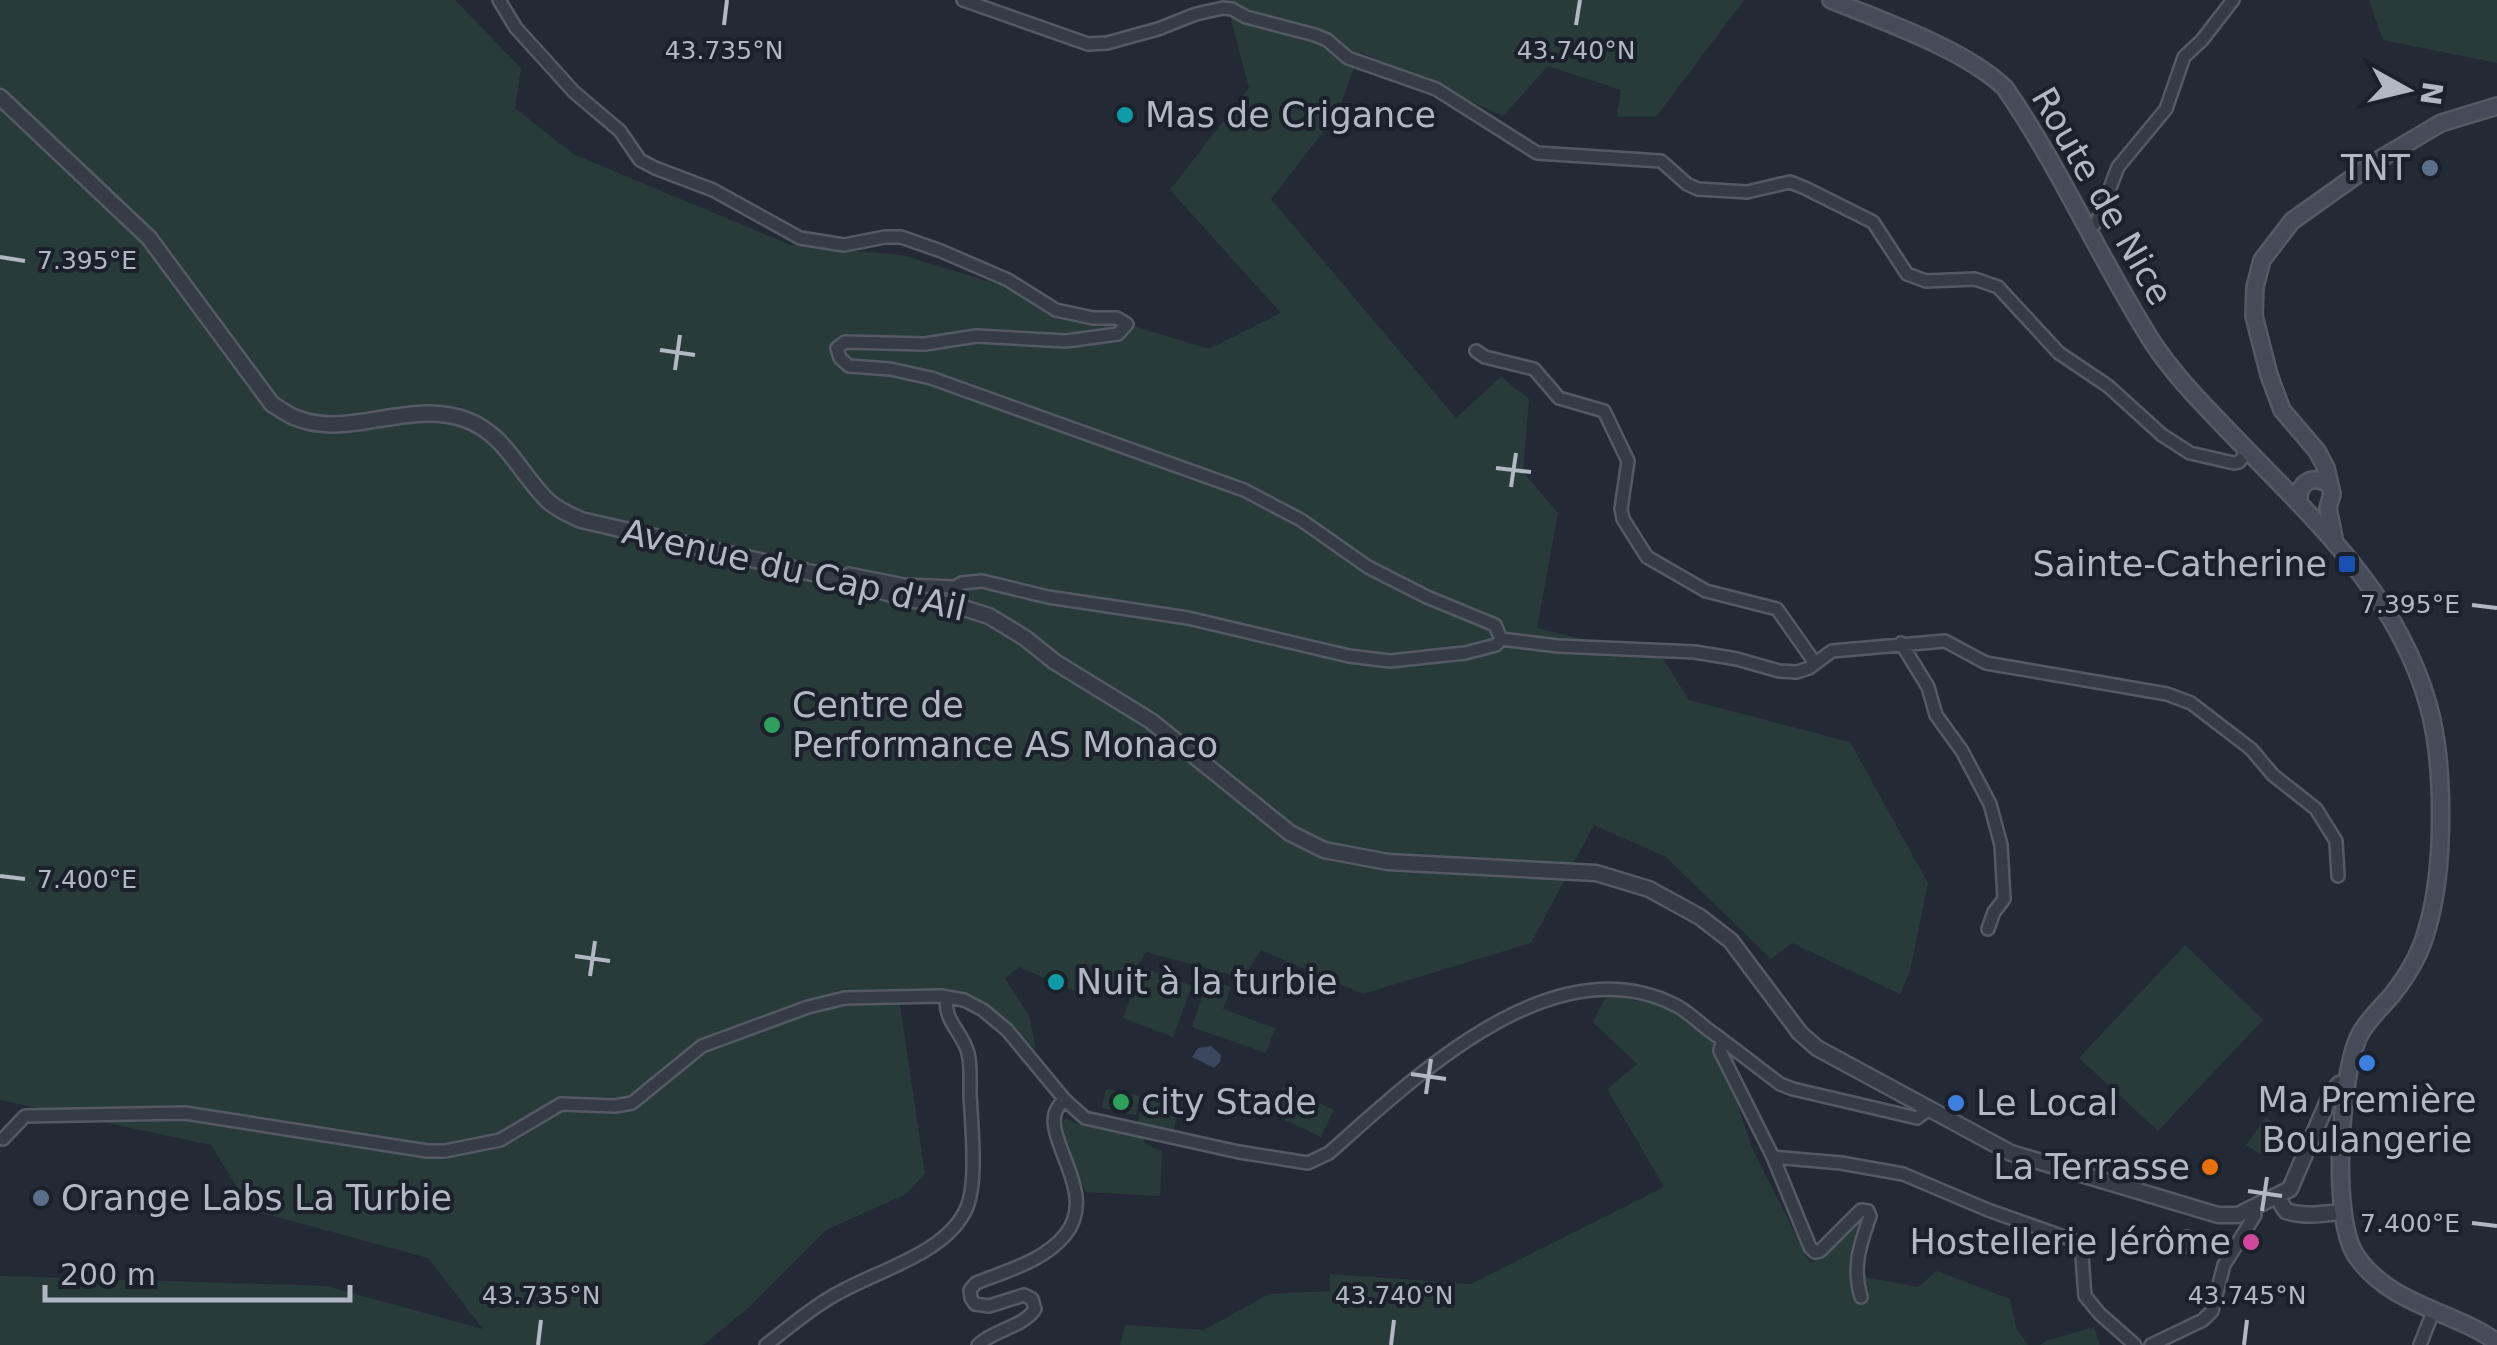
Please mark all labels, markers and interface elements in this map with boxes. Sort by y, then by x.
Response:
text: 43.735°N [665,36,783,65]
text: 43.740°N [1517,36,1635,65]
north arrow [2357,40,2457,140]
street label: Route de Nice [2024,80,2180,312]
text: N [2413,80,2449,107]
place label: Mas de Crigance [1145,95,1436,135]
marker: Mas de Crigance [1114,104,1136,126]
place label: TNT [2340,148,2411,188]
marker: TNT [2419,157,2441,179]
text: 7.395°E [37,246,137,275]
street label: Avenue du Cap d'Ail [618,511,970,629]
place label: Sainte-Catherine [2032,544,2327,584]
marker: Sainte-Catherine [2336,553,2358,575]
text: 7.395°E [2360,590,2460,619]
place label: Centre de Performance AS Monaco [792,685,1218,765]
marker: Centre de Performance AS Monaco [761,714,783,736]
text: 7.400°E [37,865,137,894]
place label: Nuit à la turbie [1076,962,1338,1002]
marker: Nuit à la turbie [1045,971,1067,993]
marker: Ma Première Boulangerie [2356,1052,2378,1074]
place label: Ma Première Boulangerie [2258,1080,2476,1160]
place label: city Stade [1141,1082,1317,1122]
place label: Le Local [1976,1083,2118,1123]
marker: city Stade [1110,1091,1132,1113]
marker: Le Local [1945,1092,1967,1114]
place label: La Terrasse [1993,1147,2190,1187]
marker: La Terrasse [2199,1156,2221,1178]
place label: Orange Labs La Turbie [61,1178,452,1218]
marker: Orange Labs La Turbie [30,1187,52,1209]
text: 7.400°E [2360,1209,2460,1238]
place label: Hostellerie Jérôme [1910,1222,2231,1262]
marker: Hostellerie Jérôme [2240,1231,2262,1253]
scale bar [45,1240,350,1302]
text: 200 m [60,1257,156,1292]
text: 43.735°N [482,1281,600,1310]
text: 43.740°N [1335,1281,1453,1310]
text: 43.745°N [2188,1281,2306,1310]

